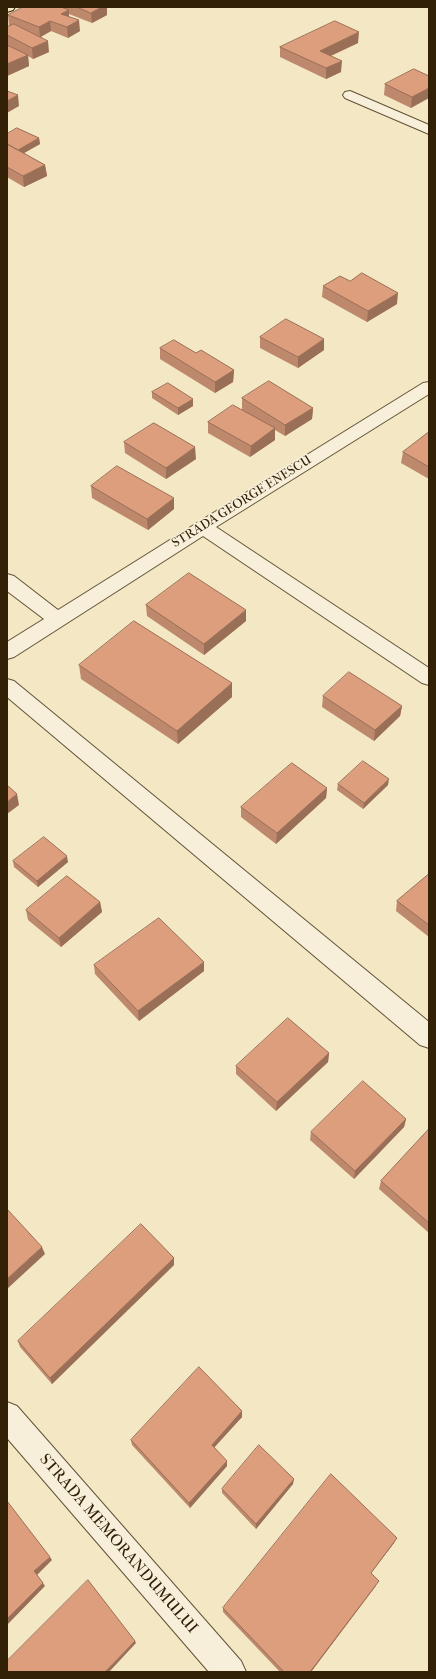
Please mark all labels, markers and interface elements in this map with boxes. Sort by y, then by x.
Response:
street label: STRADA GEORGE ENESCU [169,453,315,551]
street label: STRADA MEMORANDUMULUI [35,1450,201,1638]

